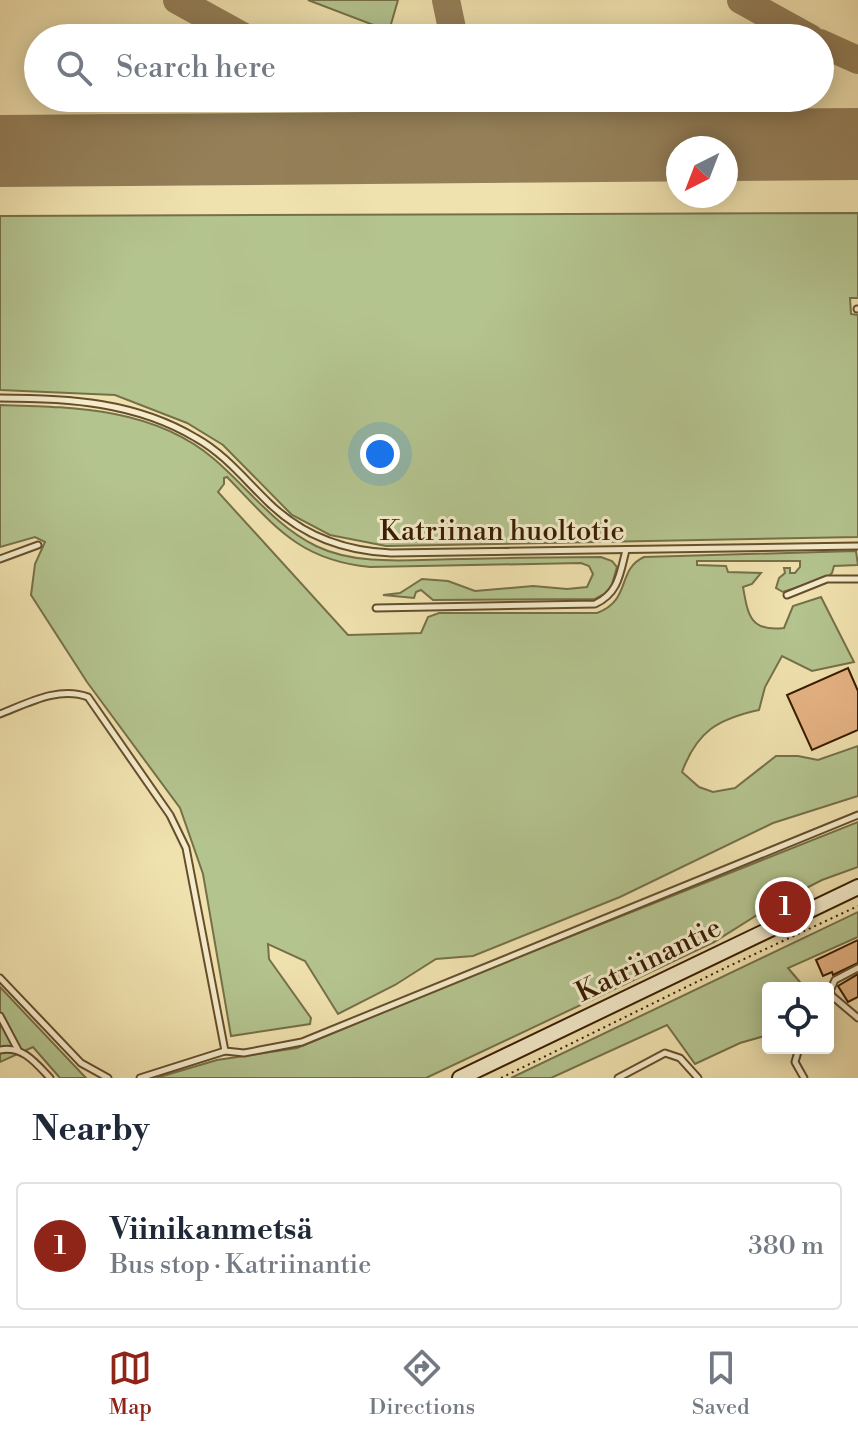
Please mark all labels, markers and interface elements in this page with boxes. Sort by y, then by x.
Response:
search box [24,24,834,112]
icon: search [52,46,96,90]
text: Search here [116,49,276,87]
north arrow [666,136,738,208]
your location [360,434,400,474]
street label: Katriinan huoltotie [379,514,625,549]
pin: 1 [759,877,811,937]
street label: Katriinantie [570,910,727,1011]
map controls [762,982,834,1054]
button: locate [762,982,834,1054]
text: Nearby [32,1109,150,1151]
text: Viinikanmetsä [110,1211,313,1249]
text: 1 [54,1230,66,1262]
text: 380 m [748,1230,824,1262]
text: Bus stop · Katriinantie [110,1249,371,1281]
tab: Map [108,1346,152,1421]
tab: Directions [369,1346,475,1421]
tab: Saved [692,1346,750,1421]

